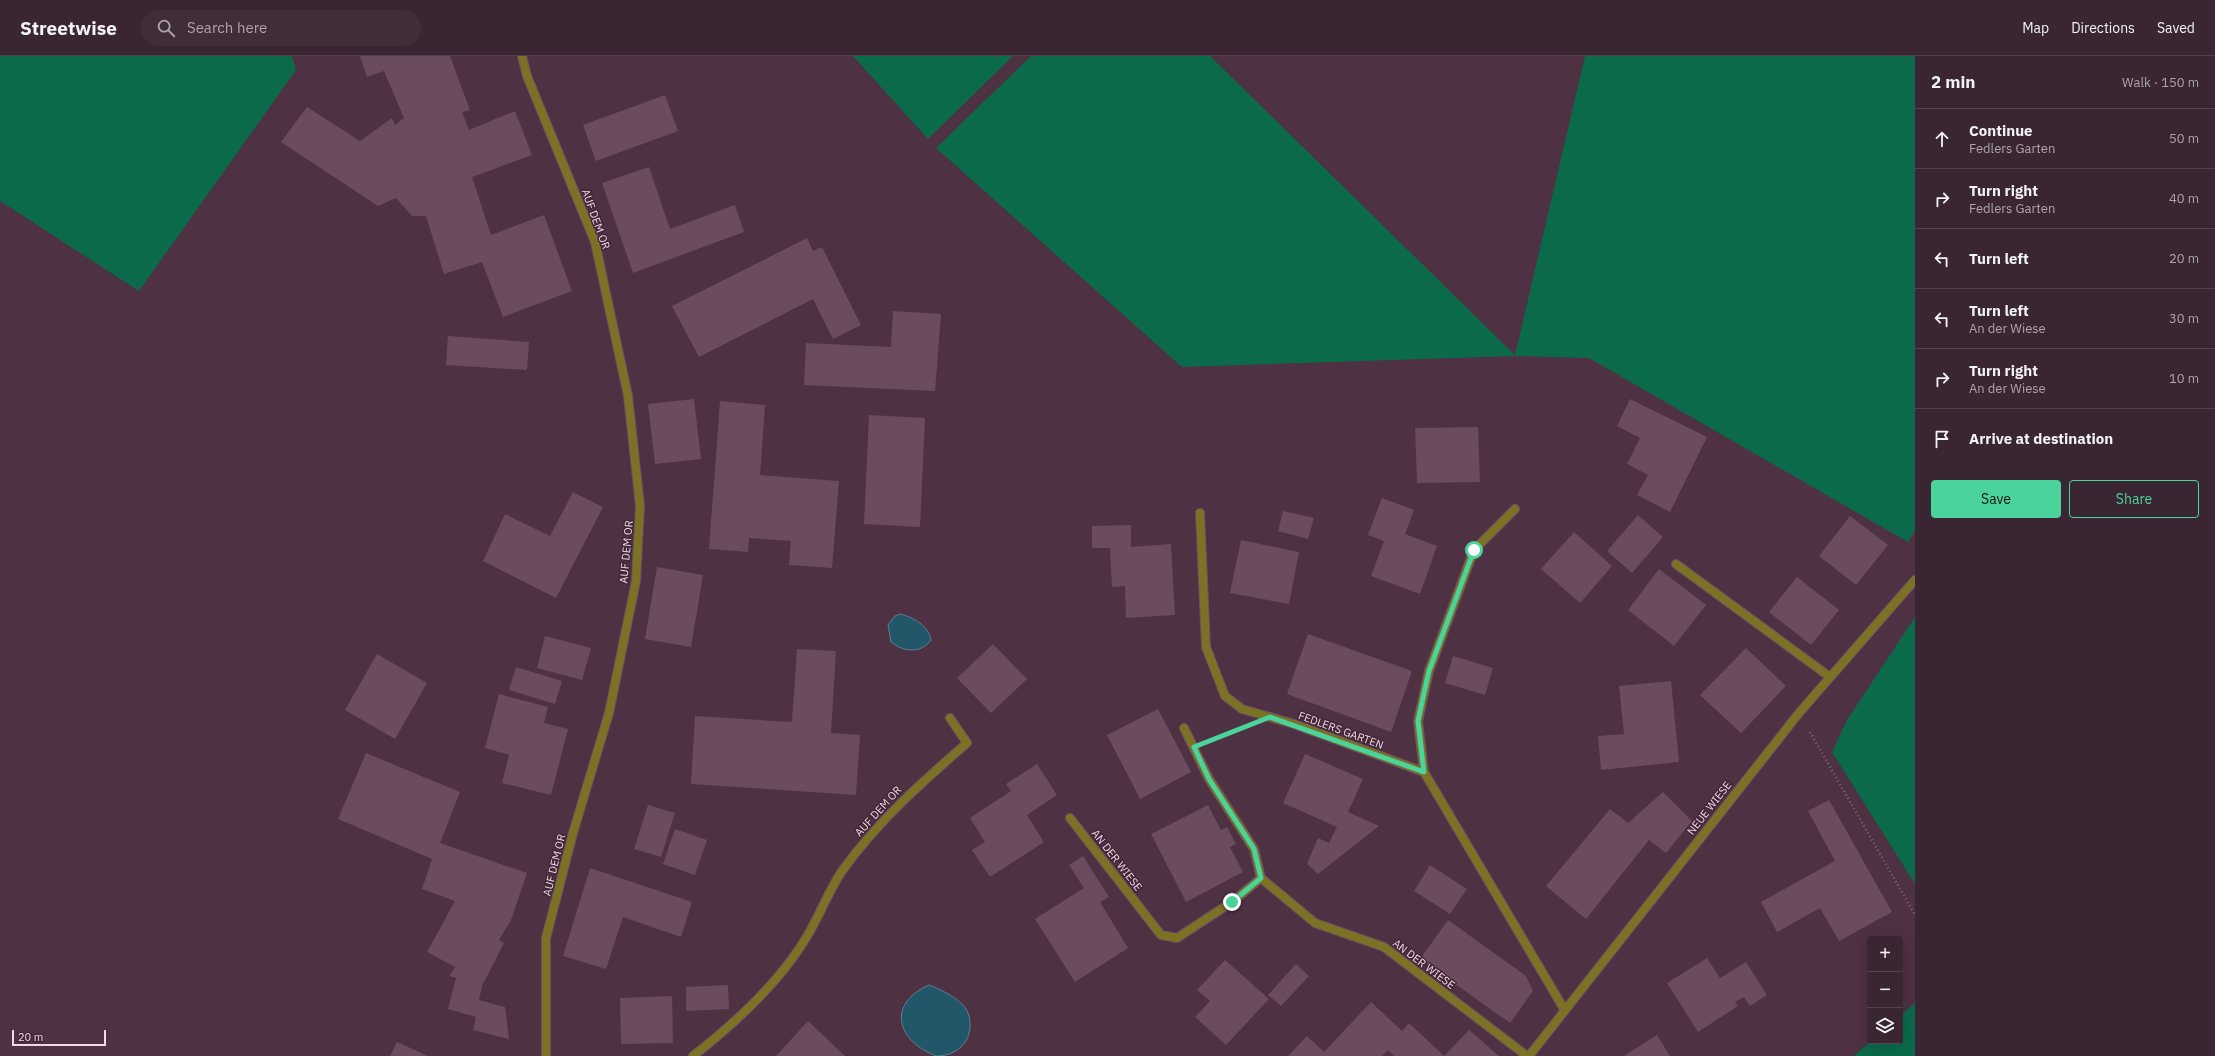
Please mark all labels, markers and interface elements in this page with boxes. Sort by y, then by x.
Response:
search box [141,10,421,46]
text: Streetwise [20,16,117,40]
icon: search [155,17,177,39]
text: Search here [187,18,267,37]
text: Map [2022,19,2049,37]
text: Directions [2071,19,2135,37]
text: Saved [2157,19,2195,37]
text: 2 min [1931,71,1975,93]
text: Walk · 150 m [2122,74,2199,91]
text: Continue [1969,121,2033,140]
icon: ahead [1931,128,1953,150]
text: 50 m [2169,130,2199,147]
text: Fedlers Garten [1969,140,2055,157]
text: Turn right [1969,181,2038,200]
street label: AUF DEM OR [579,187,613,251]
icon: right [1931,188,1953,210]
text: 40 m [2169,190,2199,207]
text: Fedlers Garten [1969,200,2055,217]
icon: left [1931,248,1953,270]
text: Turn left [1969,249,2029,268]
text: 20 m [2169,250,2199,267]
text: Turn left [1969,301,2029,320]
icon: left [1931,308,1953,330]
text: 30 m [2169,310,2199,327]
text: An der Wiese [1969,320,2046,337]
text: Turn right [1969,361,2038,380]
icon: right [1931,368,1953,390]
text: 10 m [2169,370,2199,387]
text: An der Wiese [1969,380,2046,397]
icon: arrive [1931,428,1953,450]
text: Arrive at destination [1969,429,2113,448]
button: Save [1931,480,2061,518]
button: Share [2069,480,2199,518]
street label: AUF DEM OR [616,520,636,584]
route start [1465,541,1483,559]
street label: FEDLERS GARTEN [1296,708,1386,752]
street label: NEUE WIESE [1684,778,1734,838]
street label: AUF DEM OR [852,783,904,839]
street label: AN DER WIESE [1089,826,1145,894]
street label: AUF DEM OR [540,833,568,897]
route end [1223,893,1241,911]
street label: AN DER WIESE [1390,936,1458,992]
map controls [1867,936,1903,1044]
button: + [1867,936,1903,972]
button: − [1867,972,1903,1008]
button: layers [1867,1008,1903,1044]
scale bar [12,1028,106,1047]
text: 20 m [18,1030,43,1044]

